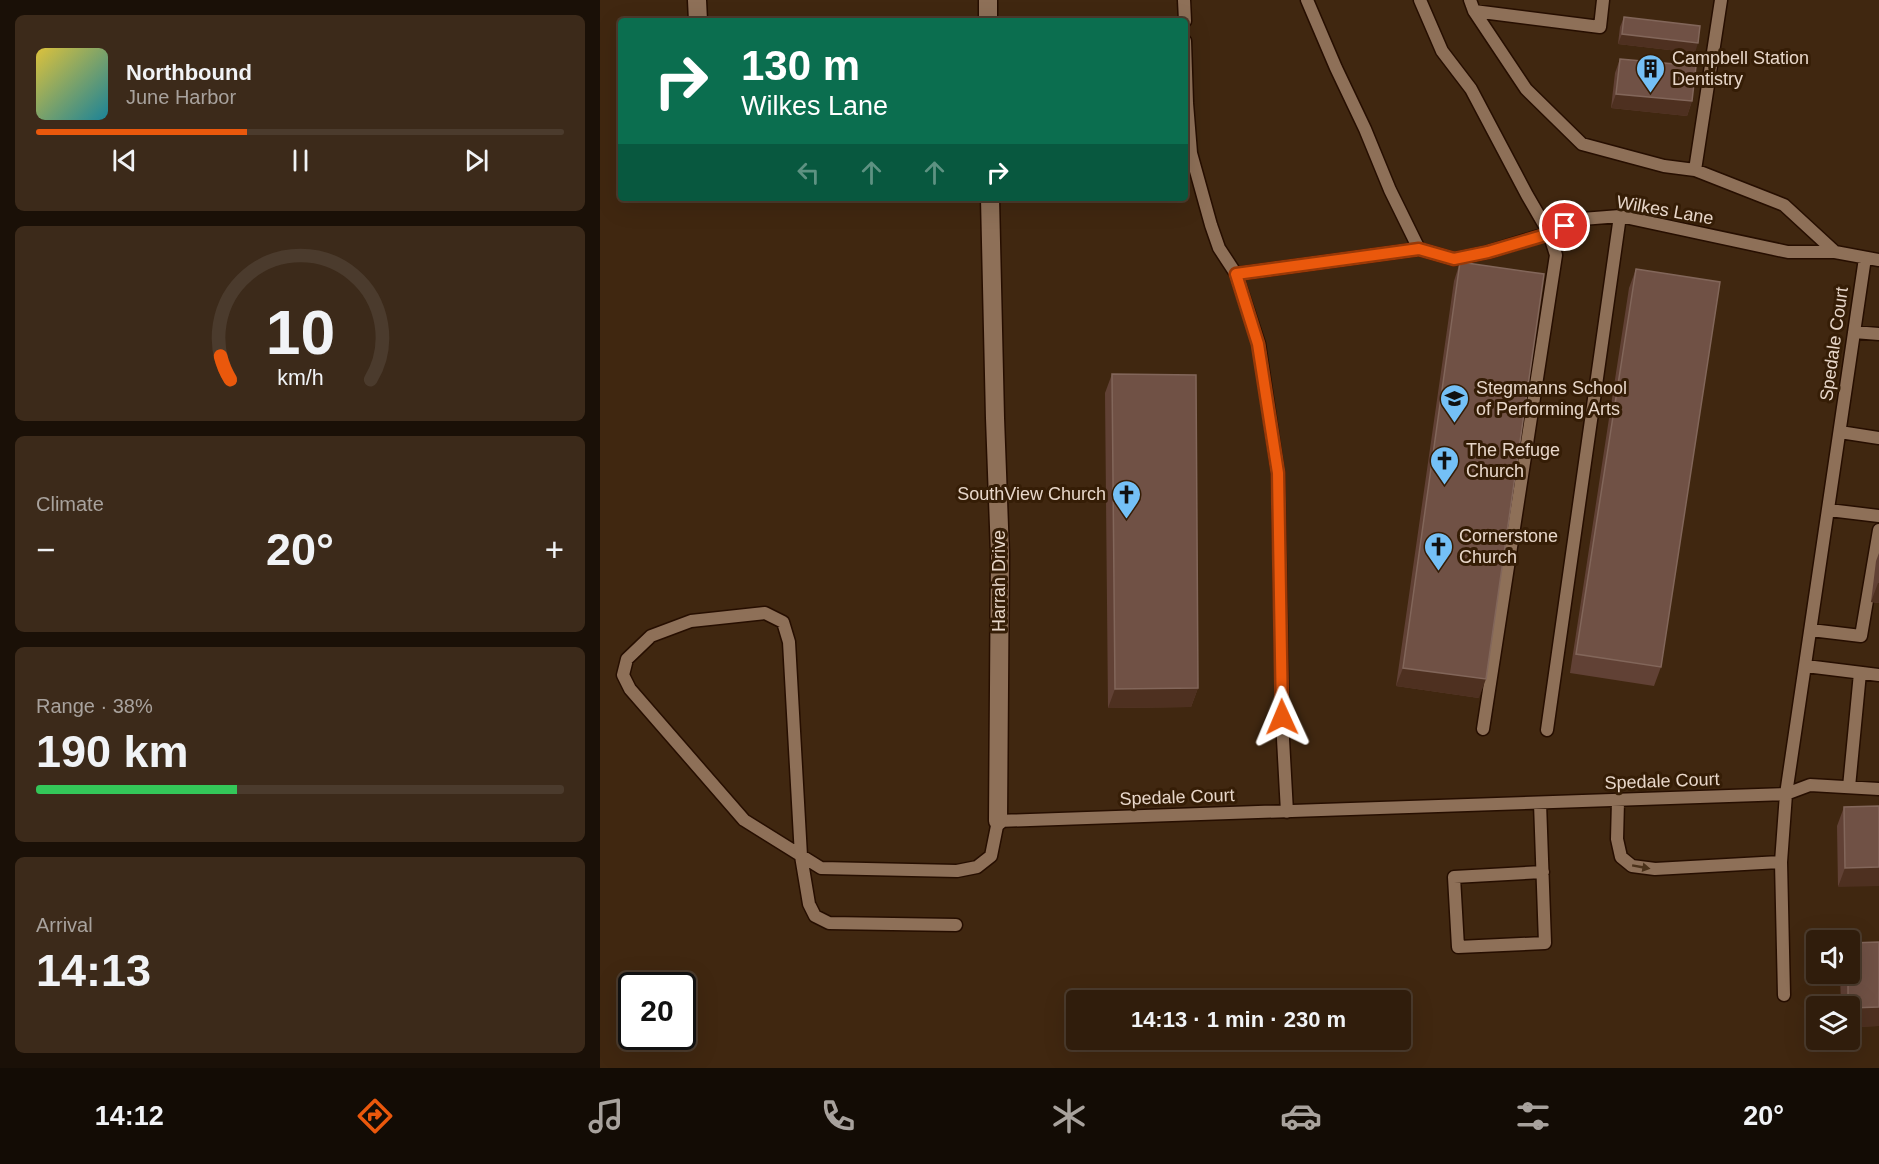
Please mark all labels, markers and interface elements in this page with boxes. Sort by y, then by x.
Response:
icon: right [642,42,720,120]
text: 130 m [741,42,860,89]
place label: Campbell Station Dentistry [1672,48,1809,89]
building icon: Campbell Station Dentistry [1635,52,1667,94]
text: Northbound [126,60,252,85]
text: June Harbor [126,86,236,108]
text: Wilkes Lane [741,91,888,121]
icon: previous [108,144,141,177]
icon: pause [284,144,317,177]
icon: next [460,144,493,177]
icon: left [792,156,825,189]
icon: ahead [855,156,888,189]
icon: ahead [918,156,951,189]
icon: right [981,156,1014,189]
street label: Wilkes Lane [1615,192,1715,228]
pin [1539,200,1590,251]
icon: arrive [1548,209,1581,242]
street label: Spedale Court [1816,286,1852,402]
text: 10 [265,299,335,368]
text: km/h [277,367,323,391]
place label: Stegmanns School of Performing Arts [1476,378,1627,419]
school or university icon: Stegmanns School of Performing Arts [1439,382,1471,424]
place label: The Refuge Church [1466,440,1560,481]
church icon: The Refuge Church [1429,444,1461,486]
church icon: SouthView Church [1111,478,1143,520]
place label: SouthView Church [957,484,1106,504]
text: Climate [36,493,104,515]
text: 20° [266,524,334,575]
place label: Cornerstone Church [1459,526,1558,567]
street label: Harrah Drive [989,530,1009,632]
church icon: Cornerstone Church [1422,530,1454,572]
text: − [36,531,55,568]
text: + [545,531,564,568]
position arrow [1250,685,1314,749]
text: Range · 38% [36,695,153,717]
text: 190 km [36,726,189,777]
street label: Spedale Court [1604,769,1720,793]
street label: Spedale Court [1119,785,1235,809]
one-way arrow [1632,862,1651,871]
text: Arrival [36,914,93,936]
map controls [1806,930,1860,1050]
button: sound [1806,930,1860,984]
text: 14:13 [36,945,151,996]
speed limit sign: 20 [618,972,696,1050]
button: layers [1806,996,1860,1050]
text: 14:13 · 1 min · 230 m [1131,1007,1346,1032]
icon: directions [354,1095,396,1137]
icon: music [585,1095,627,1137]
icon: phone [817,1095,859,1137]
icon: climate [1048,1095,1090,1137]
icon: car [1280,1095,1322,1137]
icon: filters [1512,1095,1554,1137]
text: 14:12 [95,1101,164,1131]
text: 20° [1743,1101,1784,1131]

